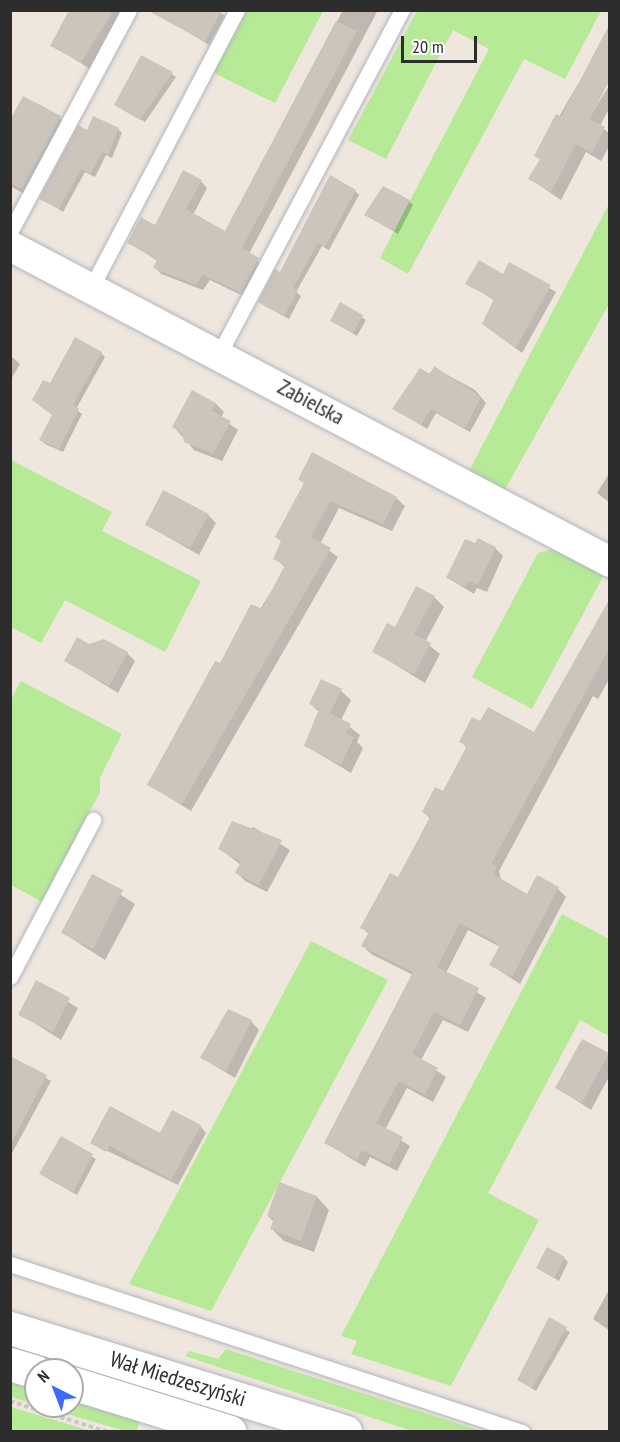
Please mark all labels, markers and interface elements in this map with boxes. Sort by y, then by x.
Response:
scale bar [404,24,480,62]
text: 20 m [412,35,444,58]
street label: Zabielska [273,374,349,430]
street label: Wał Miedzeszyński [107,1346,249,1412]
north arrow [24,1358,84,1418]
text: N [33,1366,53,1386]

